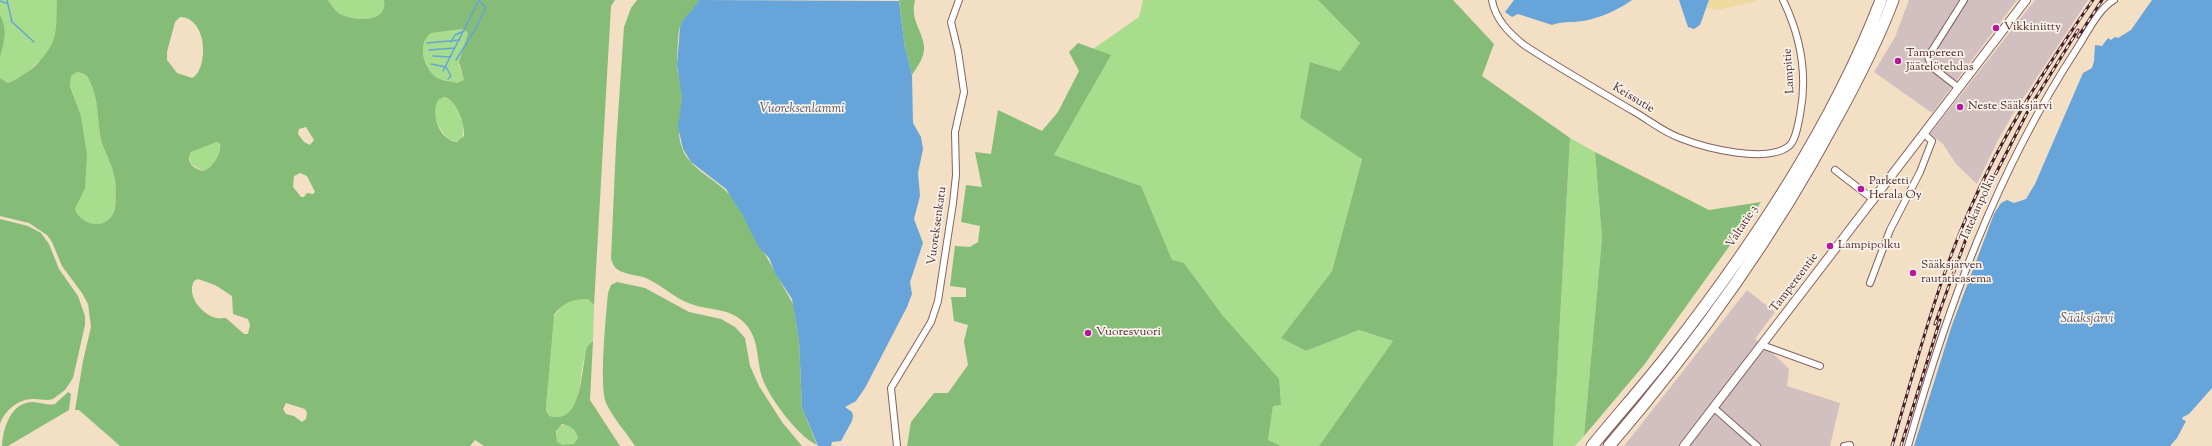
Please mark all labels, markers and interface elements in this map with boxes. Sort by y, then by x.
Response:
place label: Vikkiniitty [2004,21,2061,35]
marker: Vikkiniitty [1991,23,2001,33]
place label: Tampereen Jäätelötehdas [1906,47,1973,75]
street label: Lampitie [1781,48,1799,94]
marker: Tampereen Jäätelötehdas [1893,56,1903,66]
street label: Keissutie [1609,81,1657,117]
place label: Neste Sääksjärvi [1968,100,2052,114]
water label: Vuoreksenlammi [759,102,845,118]
marker: Neste Sääksjärvi [1955,102,1965,112]
street label: Tatekanpolku [1958,172,2000,244]
place label: Parketti Herala Oy [1869,175,1922,203]
marker: Parketti Herala Oy [1856,184,1866,194]
street label: Vuoreksenkatu [925,186,951,266]
street label: Valtatie 3 [1724,203,1762,251]
place label: Lampipolku [1838,239,1900,253]
marker: Lampipolku [1825,241,1835,251]
street label: Tampereentie [1768,250,1822,316]
place label: Sääksjärven rautatieasema [1921,259,1992,287]
marker: Sääksjärven rautatieasema [1908,268,1918,278]
water label: Sääksjärvi [2061,312,2113,328]
place label: Vuoresvuori [1096,326,1161,340]
marker: Vuoresvuori [1083,328,1093,338]

